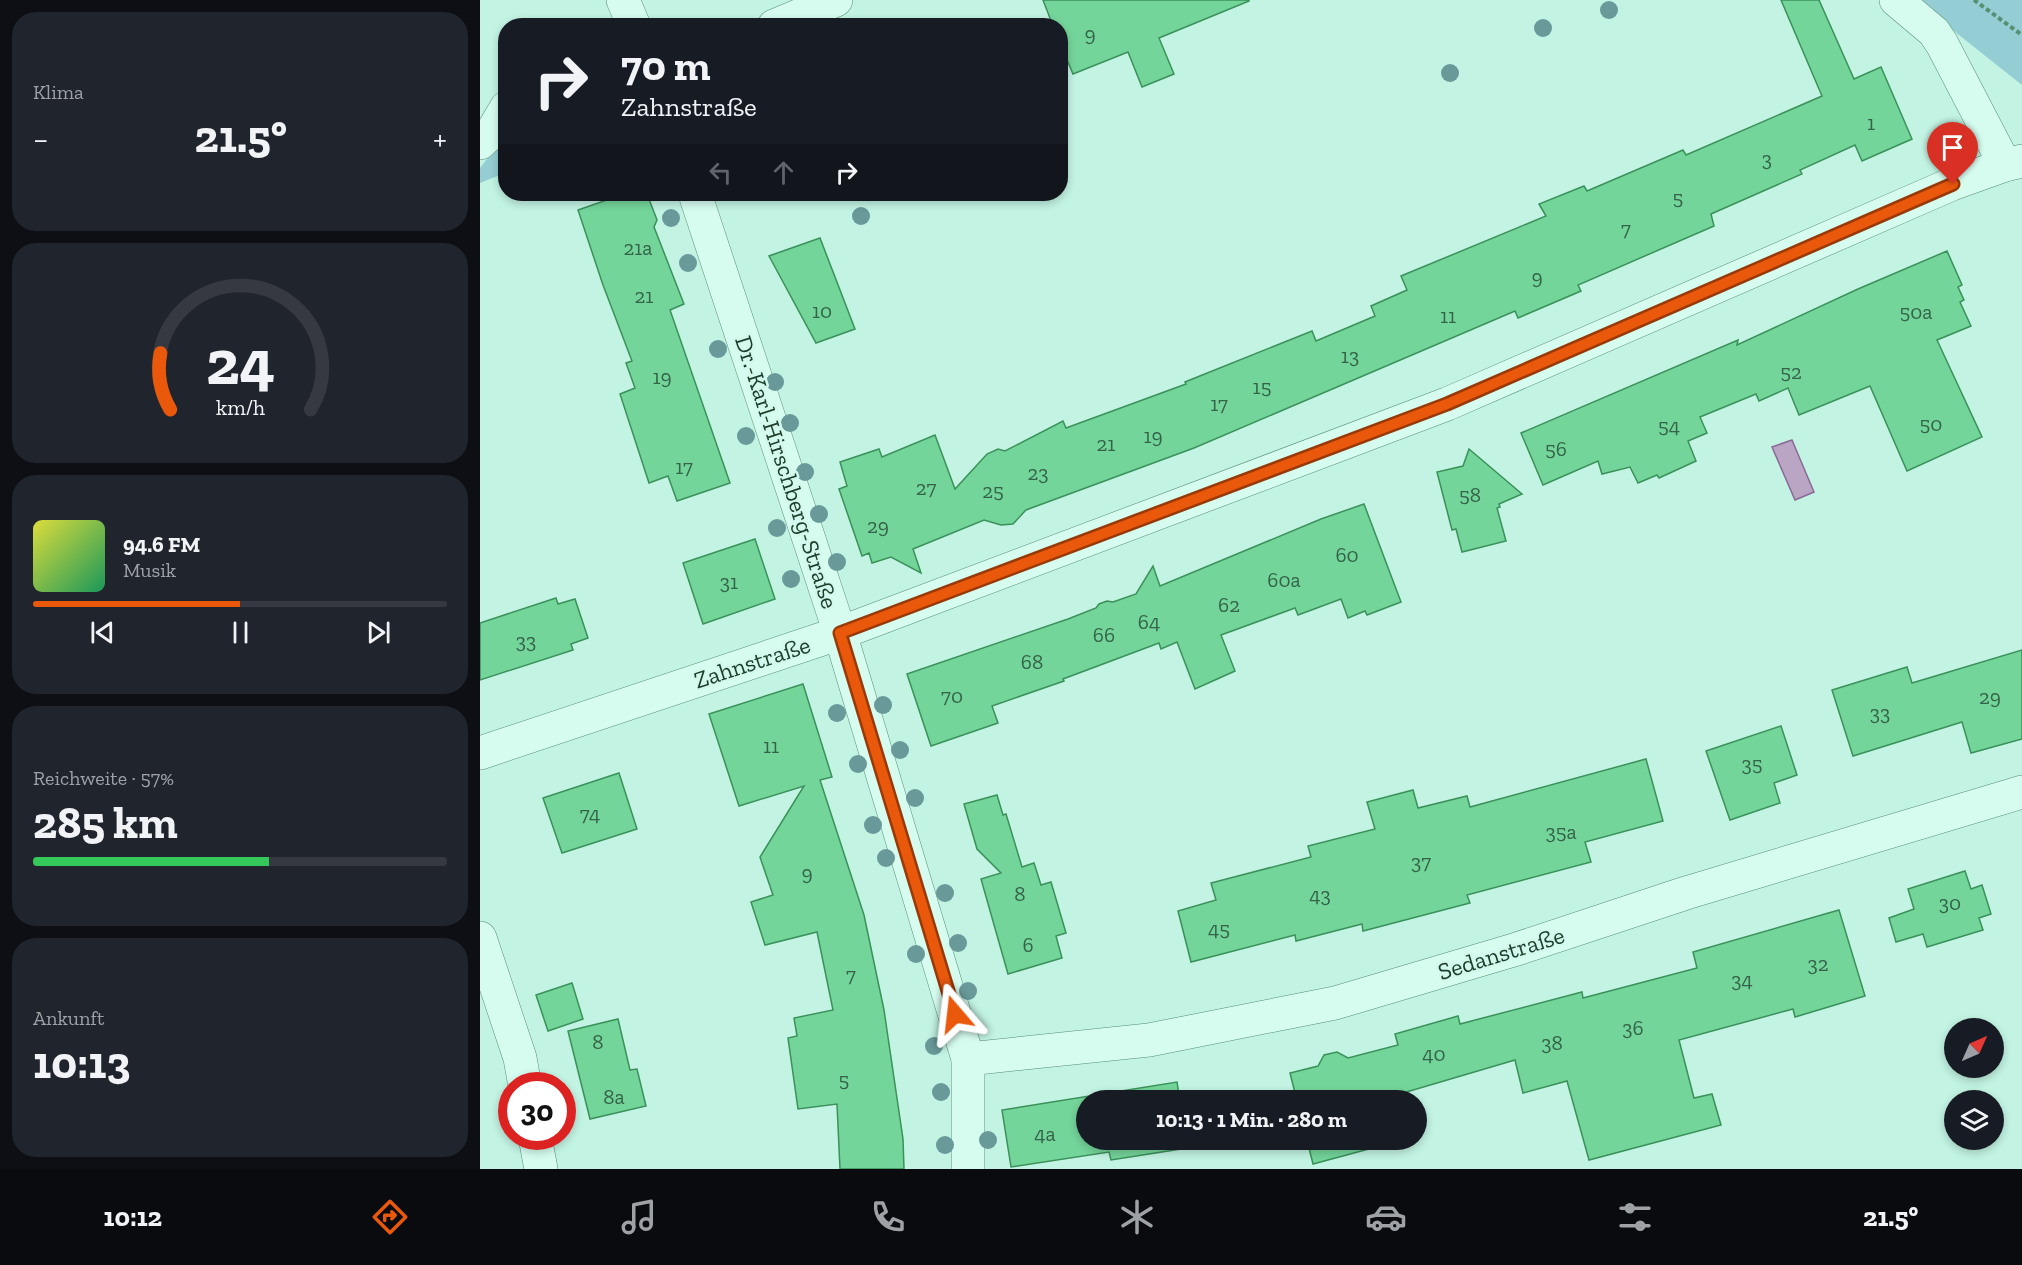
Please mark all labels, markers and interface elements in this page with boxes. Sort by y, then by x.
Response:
house number: 9 [1084,21,1096,46]
text: 70 m [621,40,711,91]
icon: right [522,42,600,120]
text: Klima [33,80,84,104]
text: Zahnstraße [621,91,757,123]
text: 21.5° [195,110,287,164]
house number: 1 [1867,110,1875,135]
text: − [33,119,48,158]
text: + [433,119,447,158]
pin [1927,122,1978,184]
icon: arrive [1936,131,1969,164]
house number: 3 [1762,146,1772,171]
icon: left [704,156,737,189]
icon: ahead [767,156,800,189]
icon: right [830,156,863,189]
house number: 5 [1673,185,1683,210]
house number: 7 [1621,216,1631,241]
house number: 21a [623,235,653,260]
house number: 9 [1531,264,1543,289]
house number: 21 [635,283,653,308]
house number: 10 [812,298,832,323]
house number: 50a [1900,299,1933,324]
house number: 11 [1440,303,1456,328]
text: 24 [205,325,275,400]
street label: Dr.-Karl-Hirschberg-Straße [729,332,845,612]
house number: 13 [1341,343,1359,368]
house number: 52 [1780,359,1802,384]
house number: 19 [652,364,672,389]
house number: 15 [1253,374,1271,399]
house number: 17 [1210,391,1228,416]
text: km/h [216,396,264,421]
house number: 50 [1920,411,1942,436]
house number: 54 [1658,413,1680,438]
house number: 19 [1143,423,1163,448]
house number: 21 [1097,431,1115,456]
house number: 56 [1545,436,1567,461]
house number: 17 [675,454,693,479]
house number: 23 [1027,460,1049,485]
house number: 27 [916,475,936,500]
house number: 25 [982,478,1004,503]
house number: 58 [1459,482,1481,507]
house number: 29 [867,513,889,538]
text: 94.6 FM [123,531,200,558]
house number: 60 [1335,542,1359,567]
text: Musik [123,558,176,582]
house number: 60a [1267,567,1301,592]
house number: 31 [720,569,738,594]
house number: 62 [1218,592,1240,617]
house number: 64 [1138,609,1160,634]
icon: previous [86,616,119,649]
icon: pause [224,616,257,649]
icon: next [362,616,395,649]
house number: 66 [1093,622,1115,647]
house number: 33 [516,628,536,653]
street label: Zahnstraße [690,630,814,694]
house number: 68 [1021,649,1043,674]
house number: 70 [941,683,963,708]
house number: 29 [1979,684,2001,709]
house number: 33 [1870,700,1890,725]
house number: 11 [763,733,779,758]
house number: 35 [1741,751,1763,776]
text: Reichweite · 57% [33,766,174,790]
text: 285 km [33,796,178,850]
house number: 74 [580,801,600,826]
house number: 35a [1545,819,1577,844]
house number: 37 [1411,849,1431,874]
house number: 9 [801,860,813,885]
house number: 8 [1014,881,1026,906]
house number: 43 [1309,882,1331,907]
house number: 30 [1939,890,1961,915]
house number: 45 [1208,916,1230,941]
street label: Sedanstraße [1434,920,1568,986]
house number: 6 [1022,932,1034,957]
house number: 32 [1807,951,1829,976]
house number: 7 [846,962,856,987]
house number: 34 [1731,967,1753,992]
position arrow [923,982,987,1046]
text: Ankunft [33,1006,104,1030]
house number: 36 [1622,1015,1644,1040]
north arrow [1944,1018,2004,1078]
map controls [1944,1018,2004,1150]
house number: 8 [592,1029,604,1054]
house number: 38 [1541,1030,1563,1055]
text: 10:13 [33,1036,130,1090]
house number: 40 [1422,1041,1446,1066]
house number: 5 [839,1067,849,1092]
speed limit sign: 30 [498,1072,576,1150]
house number: 8a [603,1084,625,1109]
button: layers [1944,1090,2004,1150]
text: 10:13 · 1 Min. · 280 m [1156,1106,1347,1133]
house number: 4a [1034,1121,1056,1146]
icon: directions [369,1196,411,1238]
icon: music [618,1196,660,1238]
icon: phone [867,1196,909,1238]
icon: climate [1116,1196,1158,1238]
icon: car [1365,1196,1407,1238]
icon: filters [1614,1196,1656,1238]
text: 10:12 [103,1201,162,1233]
text: 21.5° [1863,1201,1918,1233]

